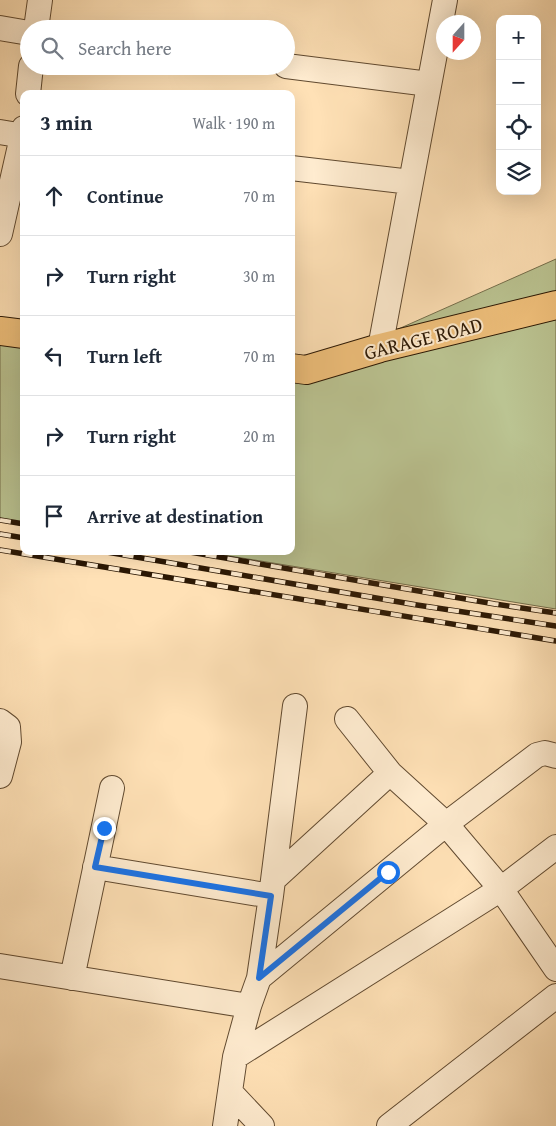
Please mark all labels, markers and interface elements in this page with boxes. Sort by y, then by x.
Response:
north arrow [436,15,481,60]
map controls [496,15,541,195]
button: + [496,15,541,60]
search box [20,20,295,75]
icon: search [38,34,66,62]
text: Search here [78,34,172,62]
button: − [496,60,541,105]
button: locate [496,105,541,150]
text: 3 min [40,107,92,138]
text: Walk · 190 m [192,111,275,135]
button: layers [496,150,541,195]
icon: ahead [40,182,68,210]
text: Continue [87,182,164,210]
text: 70 m [243,184,275,208]
icon: right [40,262,68,290]
text: Turn right [87,262,176,290]
text: 30 m [243,264,275,288]
street label: GARAGE ROAD [361,309,485,367]
icon: left [40,342,68,370]
text: Turn left [87,342,162,370]
text: 70 m [243,344,275,368]
icon: right [40,422,68,450]
text: Turn right [87,422,176,450]
text: 20 m [243,424,275,448]
icon: arrive [40,502,68,530]
text: Arrive at destination [87,502,263,530]
route end [93,817,116,840]
route start [377,861,400,884]

